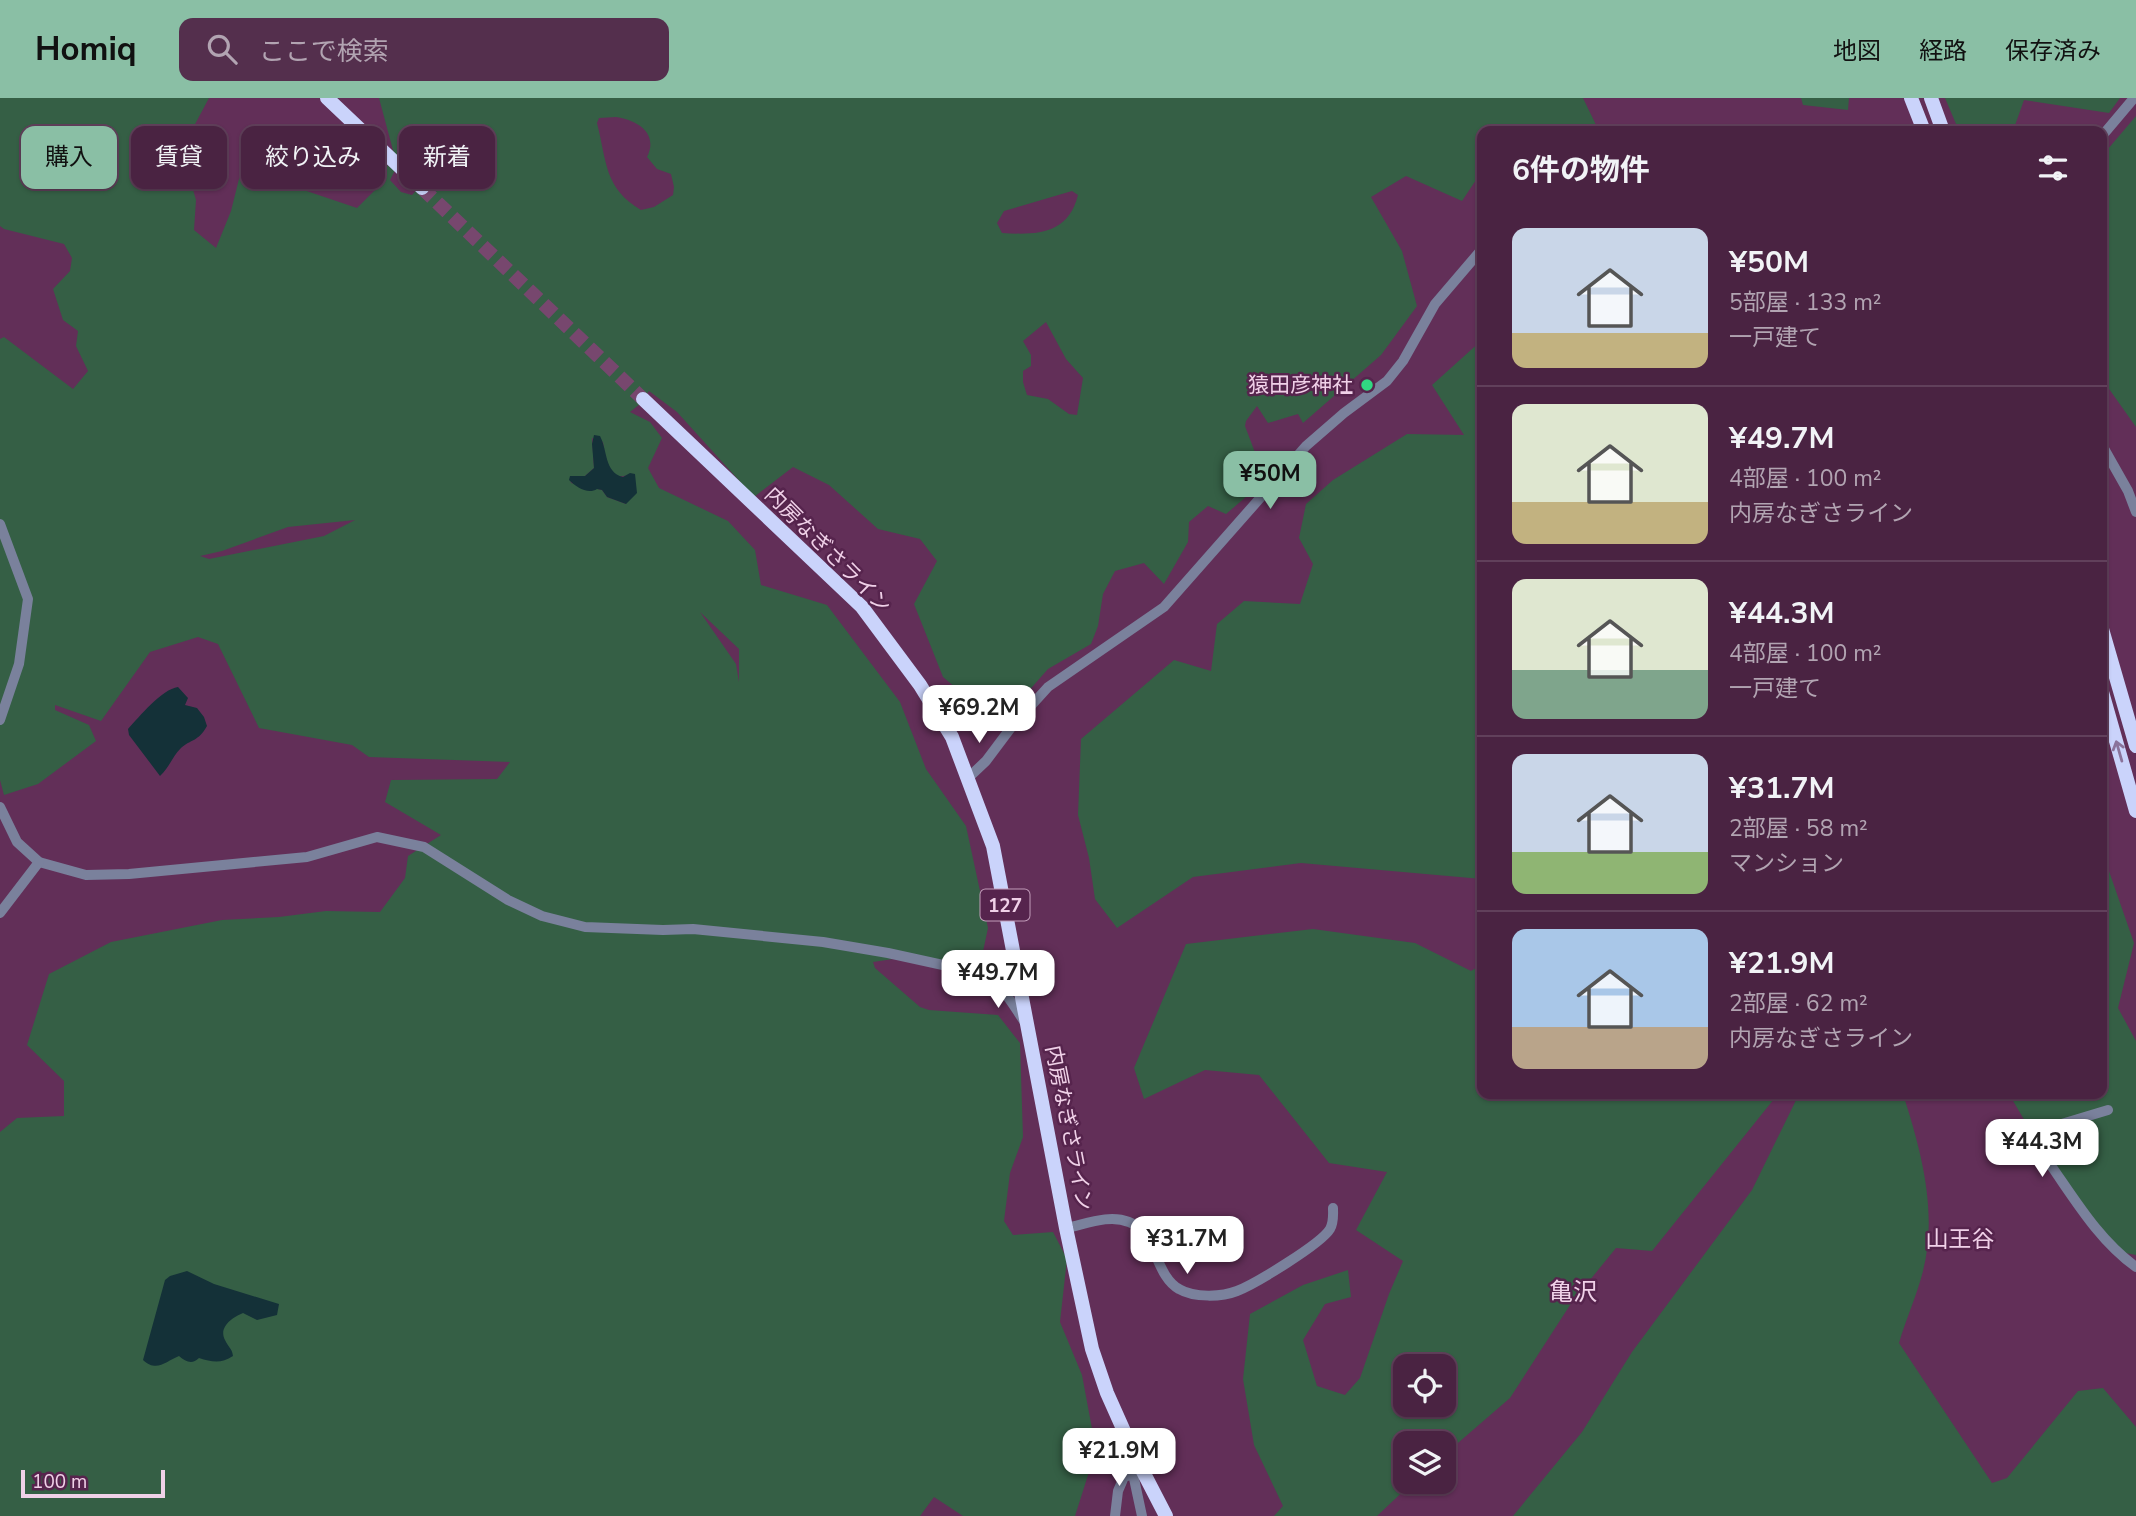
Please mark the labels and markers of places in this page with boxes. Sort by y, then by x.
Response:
place label: 猿田彦神社 [1248,371,1353,399]
marker: 猿田彦神社 [1359,377,1375,393]
pin: ¥50M [1229,452,1311,511]
pin: ¥69.2M [922,686,1036,745]
pin: ¥49.7M [941,950,1055,1010]
pin: ¥44.3M [1985,1119,2099,1179]
pin: ¥31.7M [1130,1216,1244,1276]
pin: ¥21.9M [1062,1428,1176,1488]

